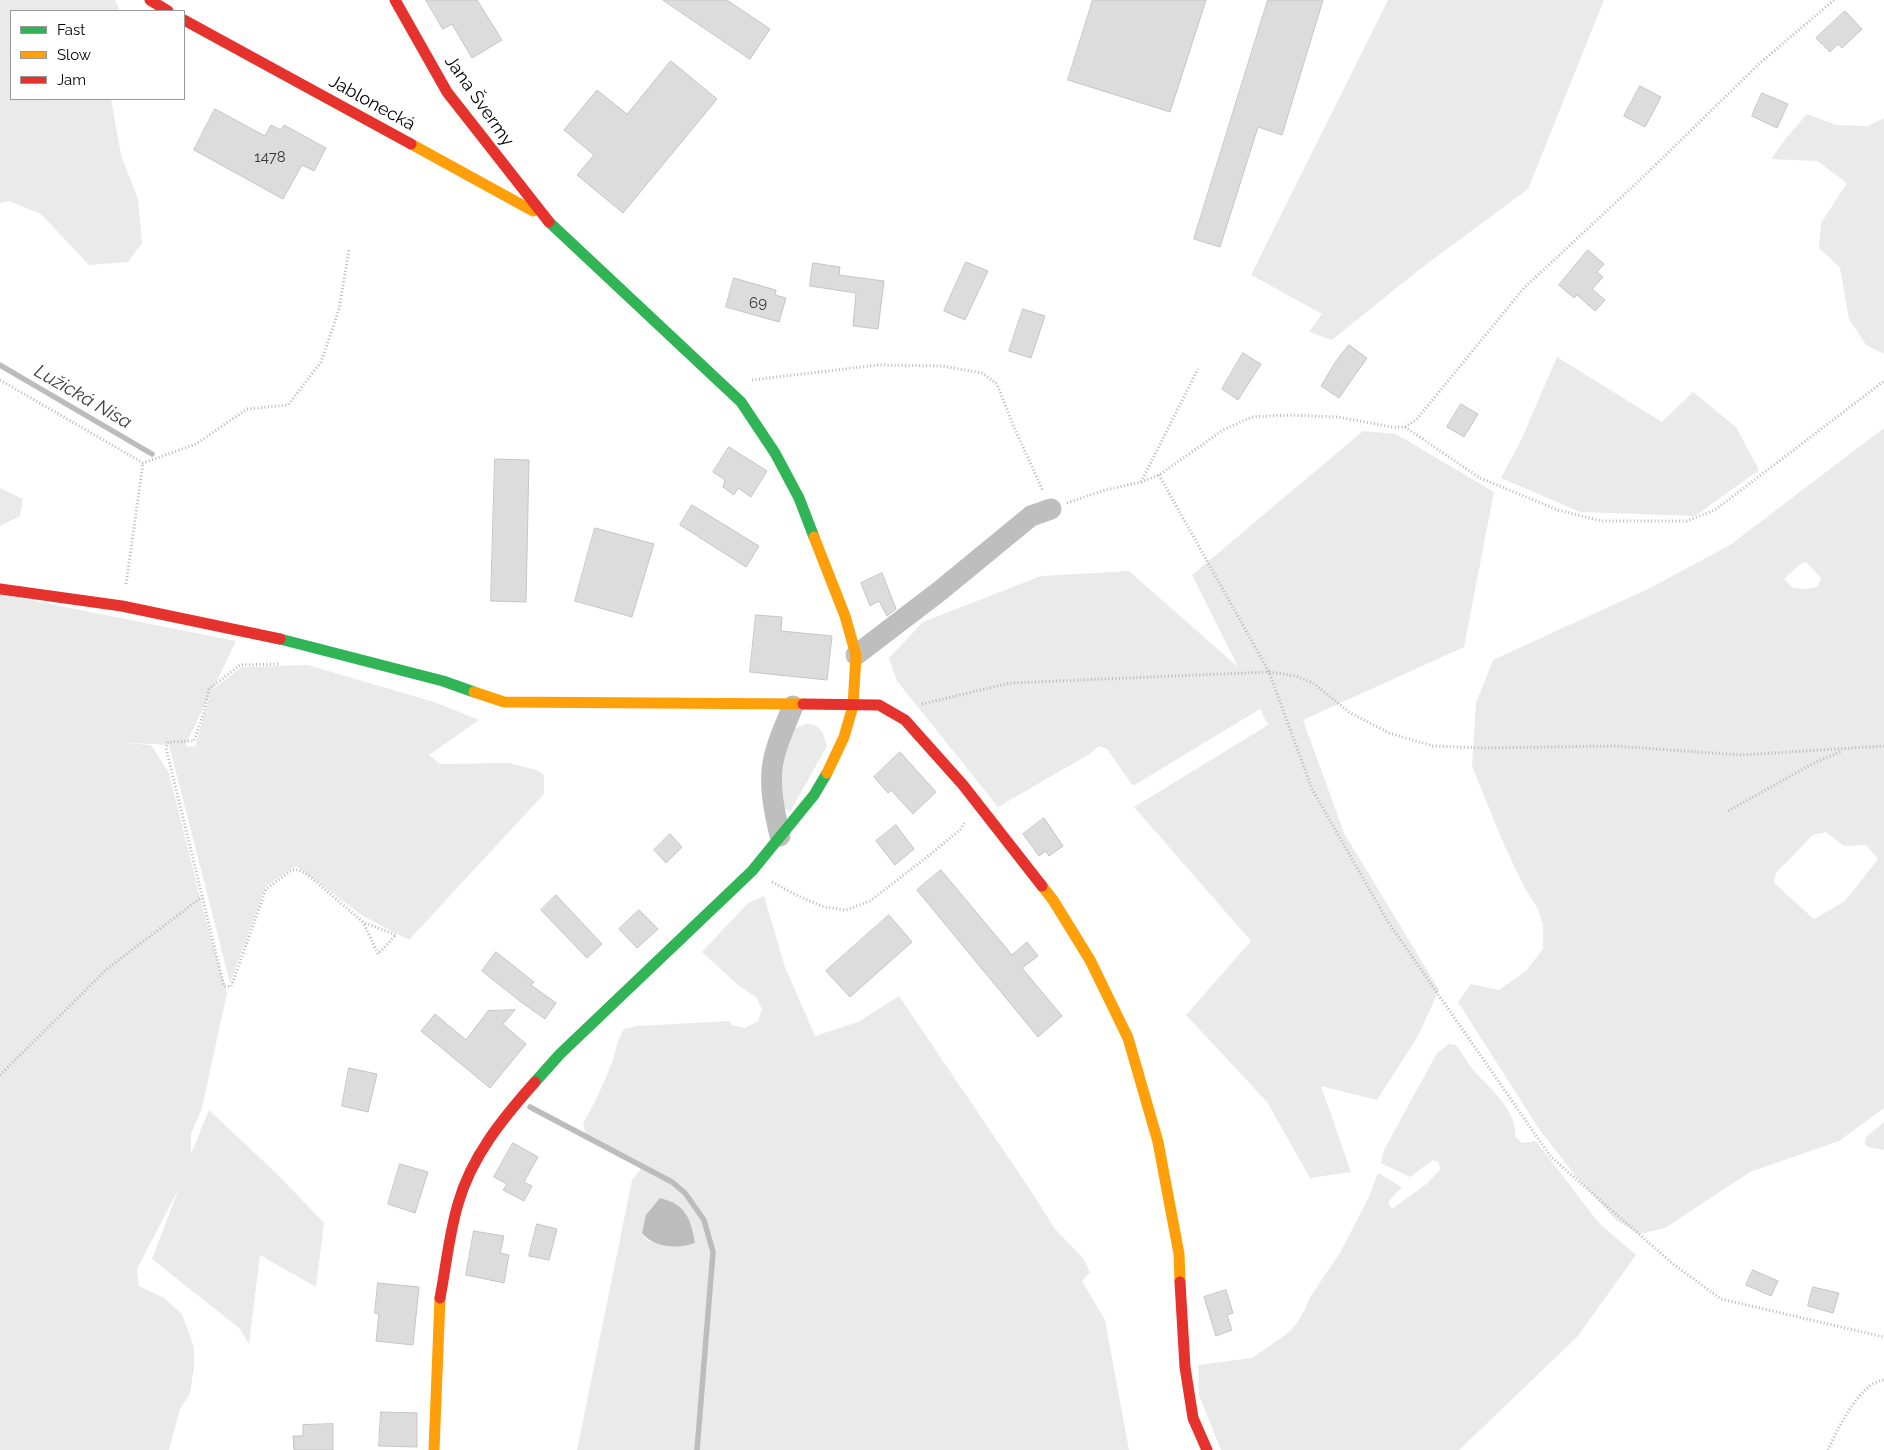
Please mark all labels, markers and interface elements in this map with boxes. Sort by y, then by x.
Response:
legend [10,10,185,100]
text: Fast [57,21,85,39]
text: Slow [57,46,91,64]
street label: Jana Švermy [440,51,518,151]
street label: Jablonecká [325,70,419,136]
text: Jam [57,71,86,89]
house number: 1478 [254,148,286,166]
house number: 69 [749,294,767,312]
water label: Lužická Nisa [30,360,136,434]

